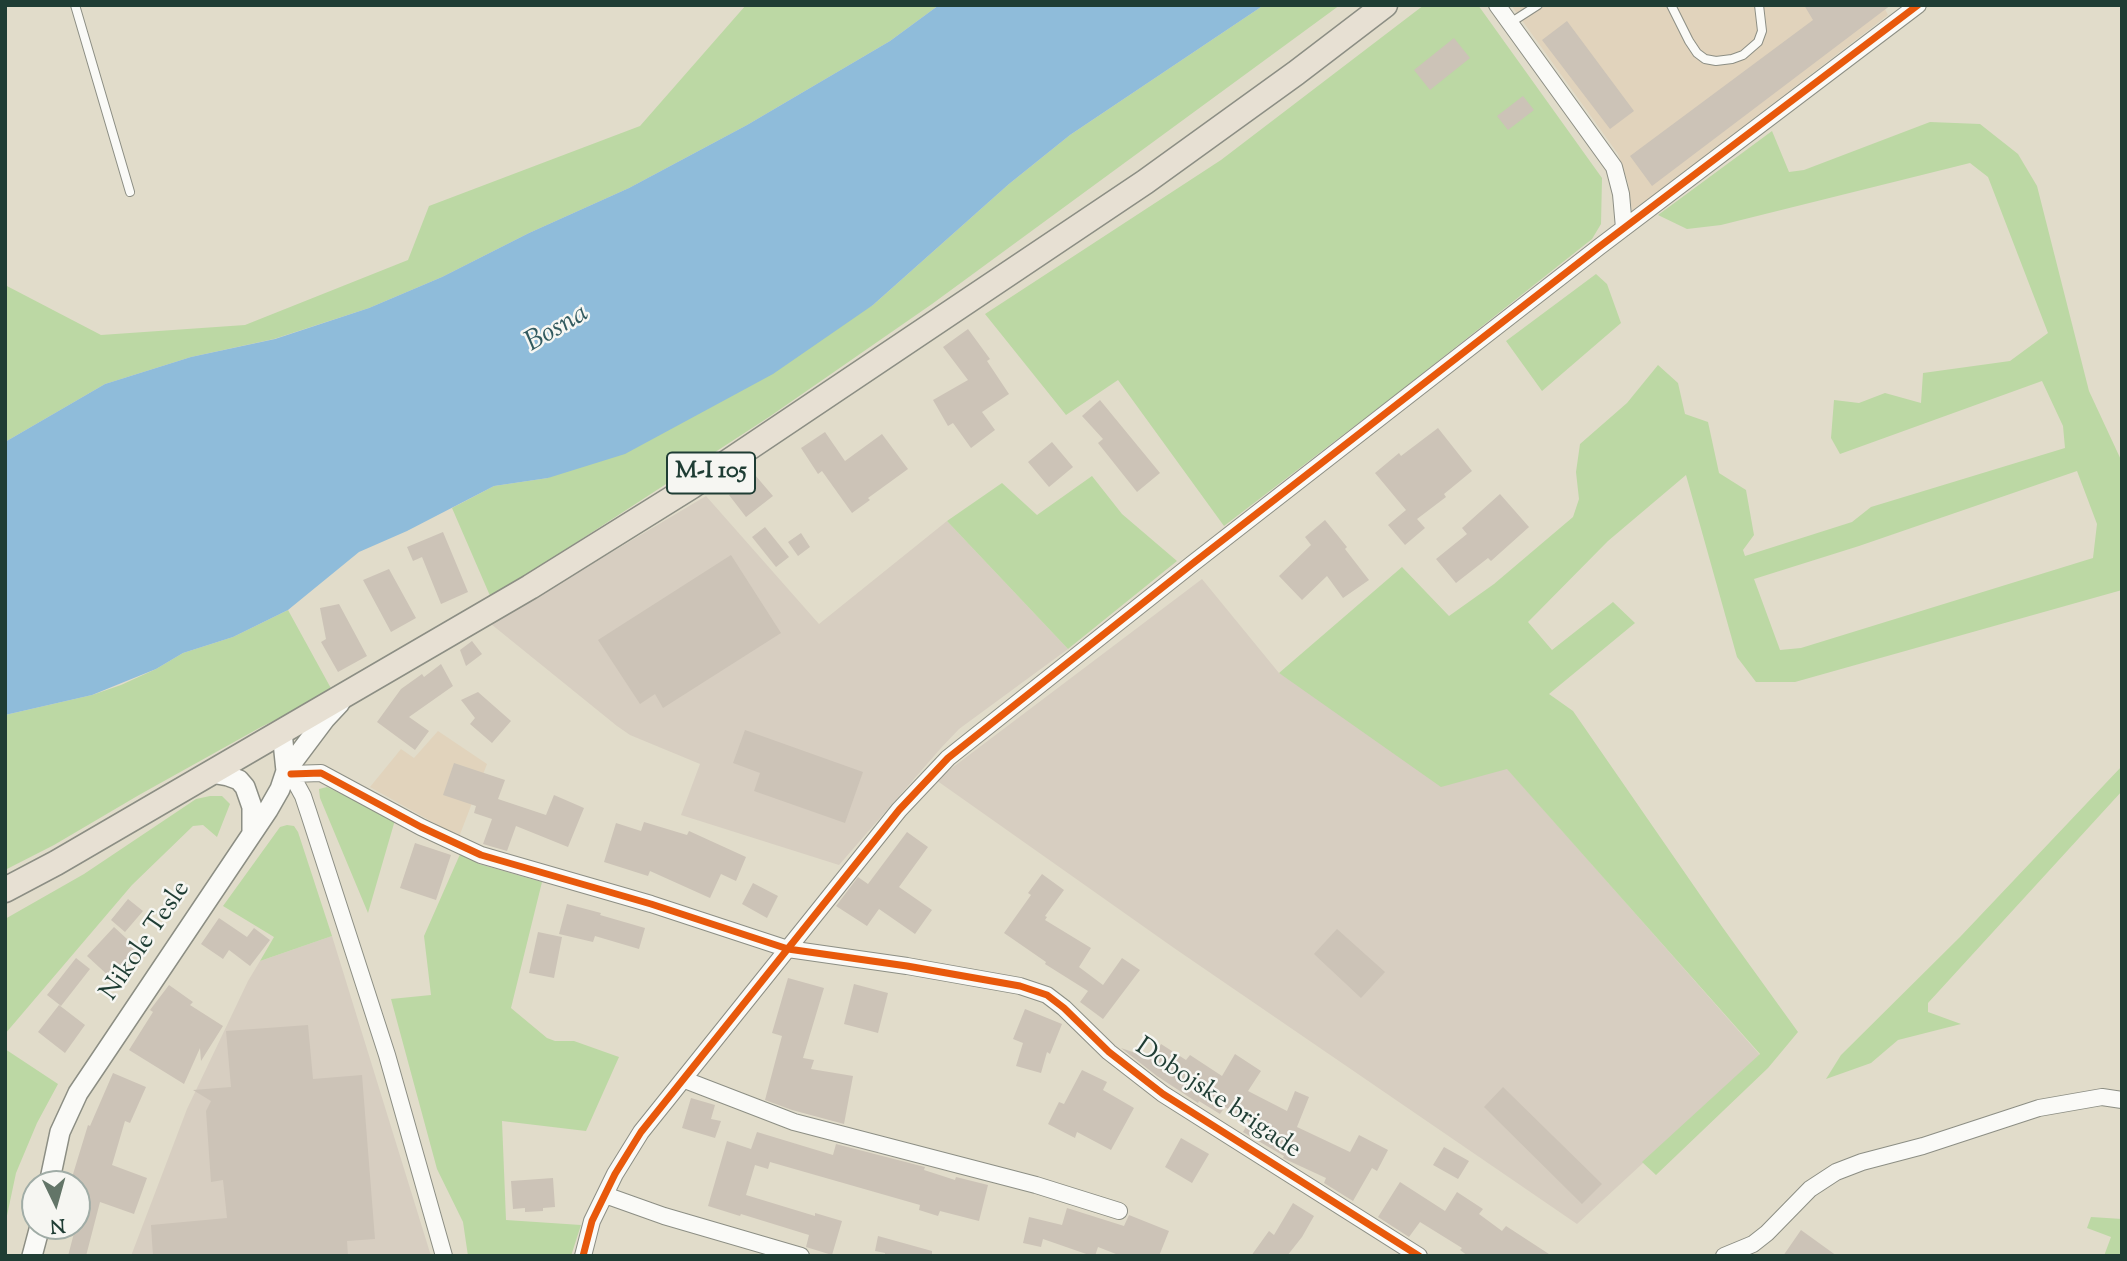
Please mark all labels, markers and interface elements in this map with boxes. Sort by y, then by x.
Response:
water label: Bosna [520,299,596,361]
road number: M-I 105 [667,452,755,494]
street label: Nikole Tesle [96,876,198,1008]
street label: Dobojske brigade [1128,1033,1306,1167]
north arrow [21,1170,91,1240]
text: N [49,1210,66,1239]

